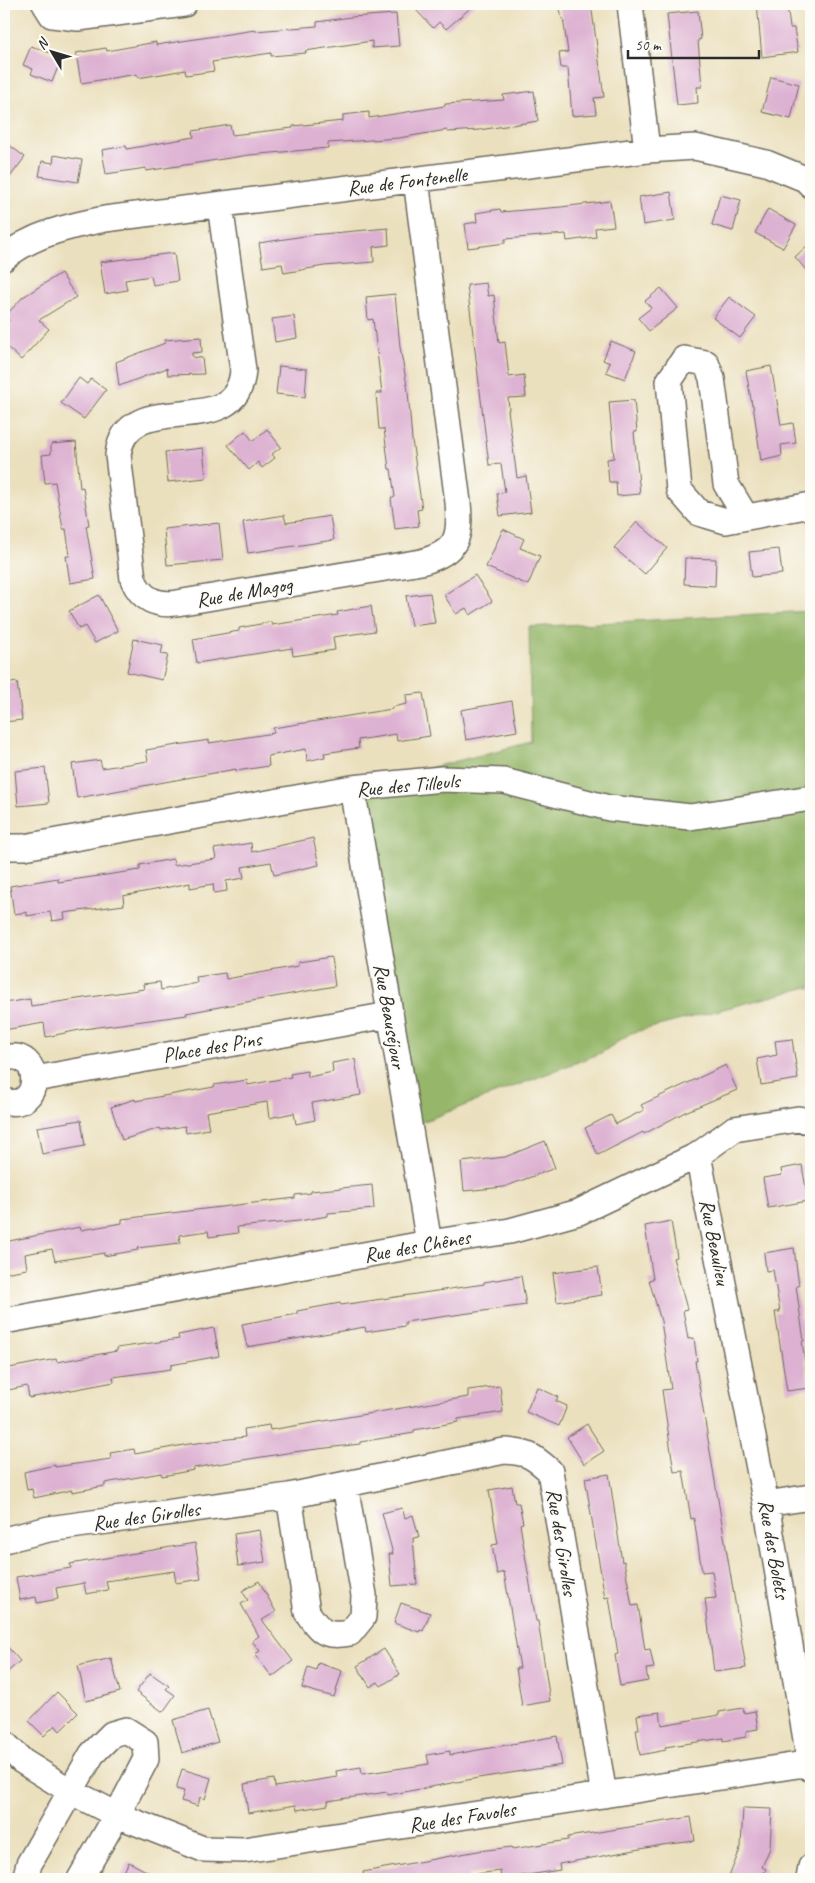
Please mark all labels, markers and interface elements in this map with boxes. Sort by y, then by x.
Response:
north arrow [28,28,78,78]
scale bar [628,28,759,60]
text: N [33,34,53,53]
text: 50 m [635,36,662,55]
street label: Rue de Fontenelle [346,160,471,201]
street label: Rue de Magog [194,570,296,613]
street label: Rue des Tilleuls [355,767,463,802]
street label: Rue Beauséjour [368,962,412,1072]
street label: Place des Pins [161,1025,265,1068]
street label: Rue Beaulieu [694,1197,736,1288]
street label: Rue des Chênes [362,1224,474,1268]
street label: Rue des Girolles [541,1487,584,1599]
street label: Rue des Girolles [91,1495,203,1536]
street label: Rue des Bolets [752,1497,796,1603]
street label: Rue des Favoles [407,1795,519,1838]

